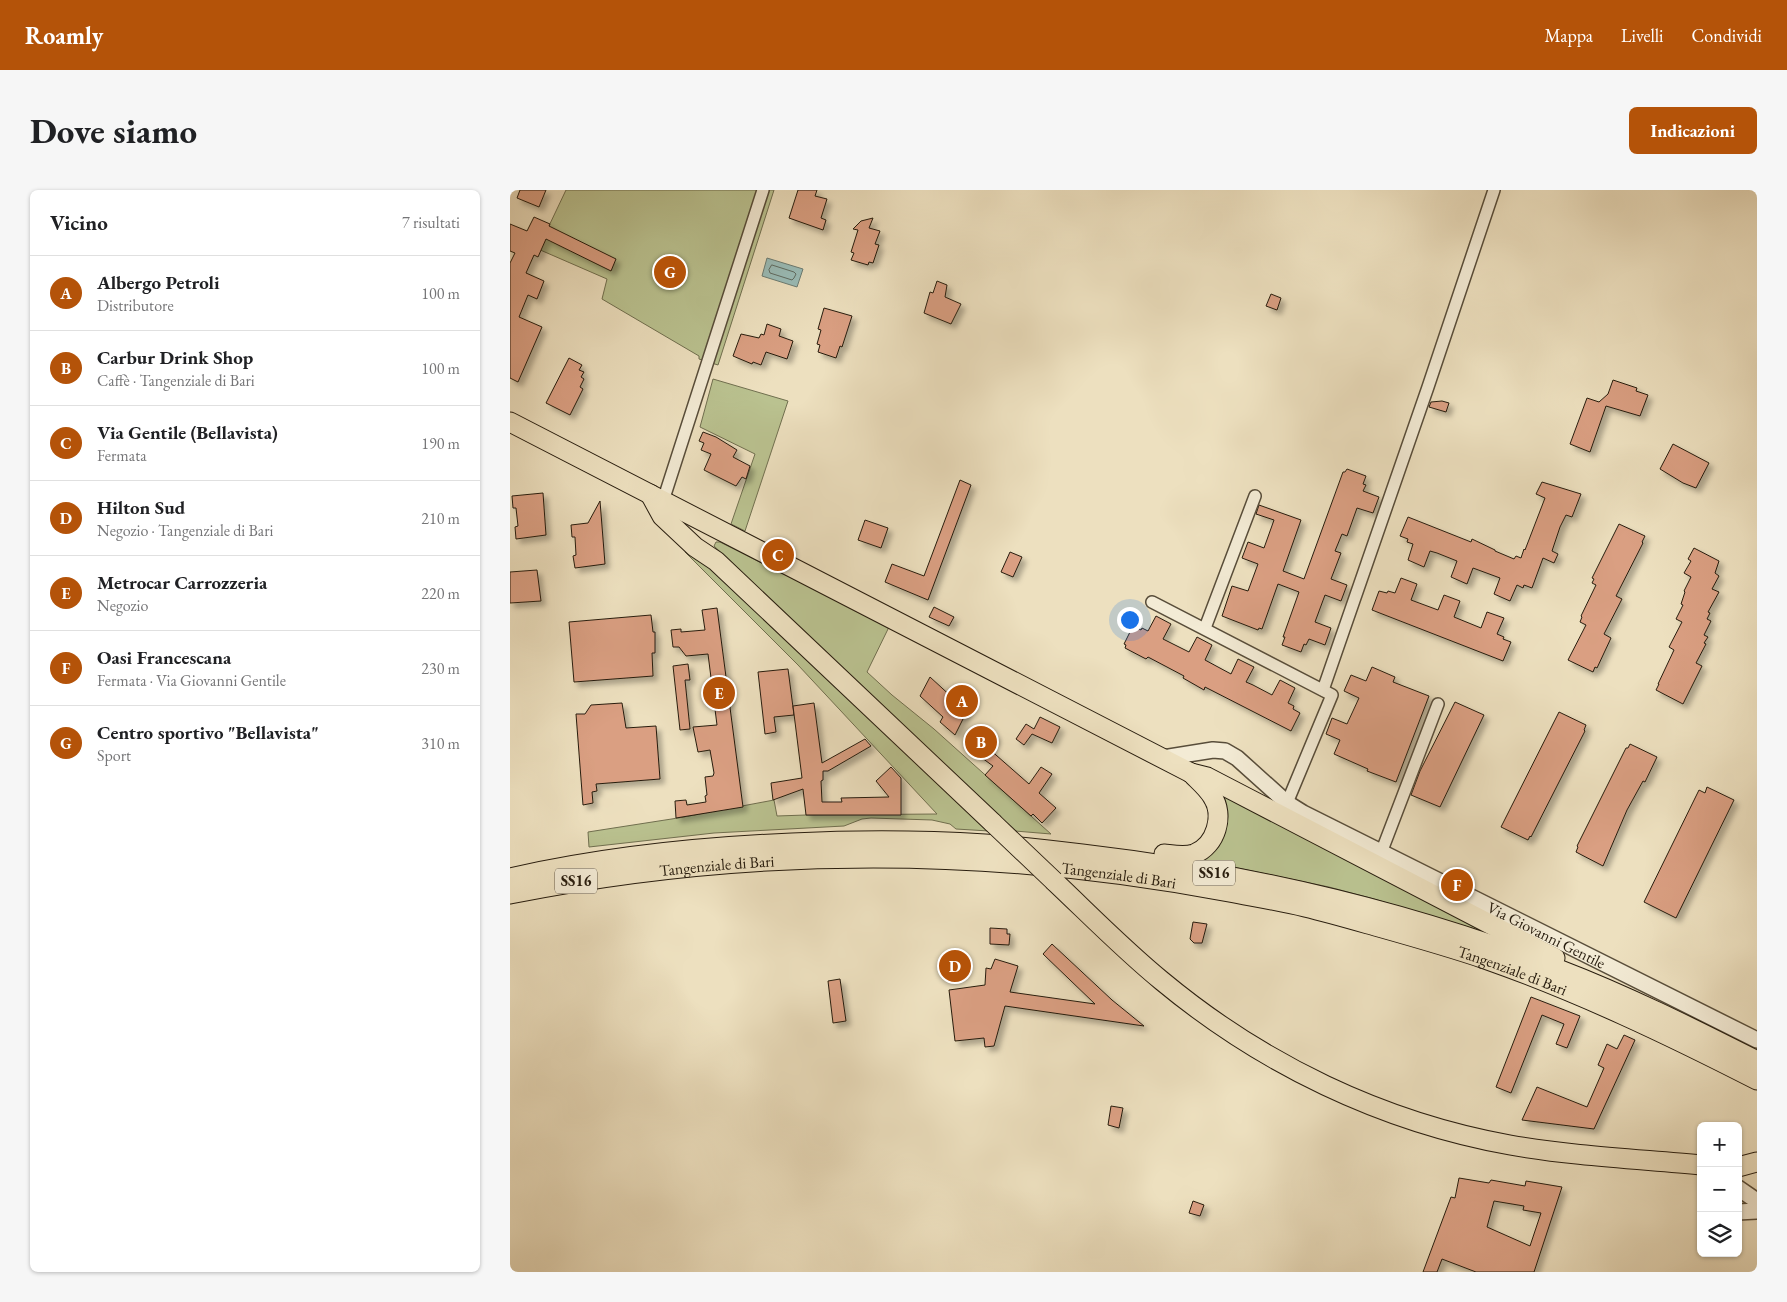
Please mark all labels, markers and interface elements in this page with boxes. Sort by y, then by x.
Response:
text: Roamly [25,20,103,51]
text: Mappa [1544,24,1593,47]
text: Livelli [1621,24,1663,47]
text: Condividi [1691,24,1762,47]
button: Indicazioni [1629,107,1757,154]
text: Dove siamo [30,108,197,153]
text: Vicino [50,209,108,236]
text: 7 risultati [402,212,460,233]
pin: G [654,253,686,291]
text: Albergo Petroli [97,270,220,295]
text: A [60,283,72,304]
text: 100 m [421,283,460,304]
text: Distributore [97,295,174,316]
text: Carbur Drink Shop [97,345,253,370]
text: B [61,358,71,379]
text: 100 m [421,358,460,379]
text: Caffè · Tangenziale di Bari [97,370,255,391]
text: Via Gentile (Bellavista) [97,420,278,445]
text: C [60,433,72,454]
text: 190 m [421,433,460,454]
text: Fermata [97,445,147,466]
text: Hilton Sud [97,495,185,520]
text: D [60,508,72,529]
text: 210 m [421,508,460,529]
text: Negozio · Tangenziale di Bari [97,520,273,541]
pin: C [762,536,794,574]
text: Metrocar Carrozzeria [97,570,267,595]
text: E [61,583,71,604]
text: 220 m [421,583,460,604]
text: Negozio [97,595,148,616]
your location [1117,607,1143,633]
text: Oasi Francescana [97,645,231,670]
text: F [62,658,70,679]
text: 230 m [421,658,460,679]
text: Fermata · Via Giovanni Gentile [97,670,286,691]
pin: E [703,674,735,712]
pin: A [946,682,978,720]
text: Centro sportivo "Bellavista" [97,720,319,745]
pin: B [965,723,997,761]
text: G [60,733,72,754]
text: 310 m [421,733,460,754]
text: Sport [97,745,131,766]
street label: Tangenziale di Bari [658,850,775,881]
street label: Tangenziale di Bari [1060,857,1178,893]
road number: SS16 [1193,860,1235,886]
pin: F [1441,866,1473,904]
road number: SS16 [555,868,597,894]
street label: Via Giovanni Gentile [1484,897,1609,974]
street label: Tangenziale di Bari [1455,941,1570,1001]
pin: D [939,947,971,985]
map controls [1697,1122,1742,1257]
button: + [1697,1122,1742,1167]
button: − [1697,1167,1742,1212]
button: layers [1697,1212,1742,1257]

